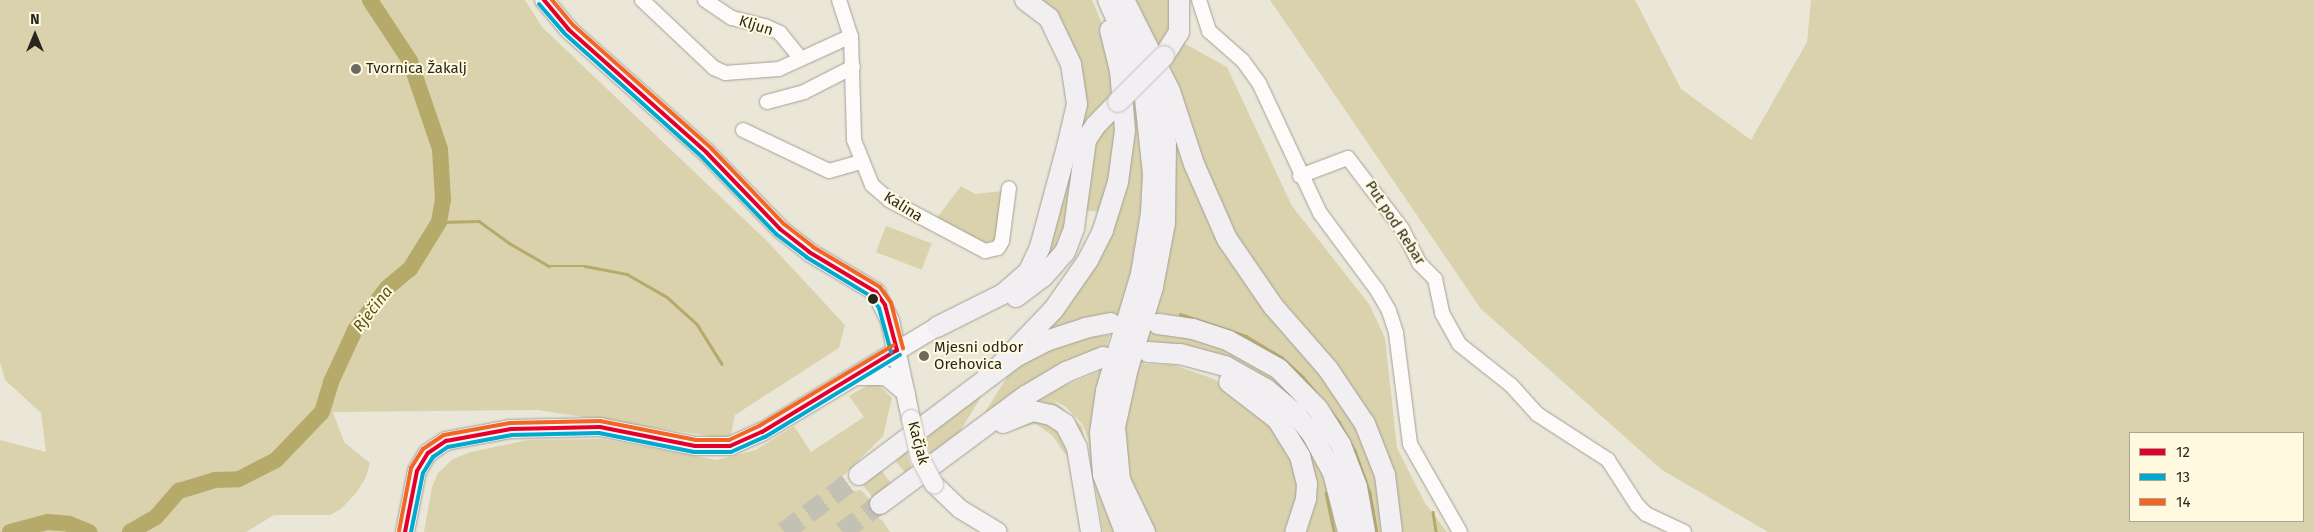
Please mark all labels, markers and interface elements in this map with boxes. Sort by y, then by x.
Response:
north arrow [10,10,60,60]
text: N [30,11,40,28]
street label: Kljun [737,12,775,40]
place label: Tvornica Žakalj [366,60,467,78]
marker: Tvornica Žakalj [350,63,362,75]
street label: Put pod Rebar [1361,178,1429,268]
street label: Kalina [880,188,926,226]
water label: Rječina [349,282,397,336]
unlabelled marker [868,294,878,304]
place label: Mjesni odbor Orehovica [934,338,1023,373]
marker: Mjesni odbor Orehovica [918,350,930,362]
street label: Kačjak [904,419,932,467]
legend [2129,432,2304,522]
text: 12 [2176,443,2190,461]
text: 13 [2176,468,2190,486]
text: 14 [2176,493,2190,511]

